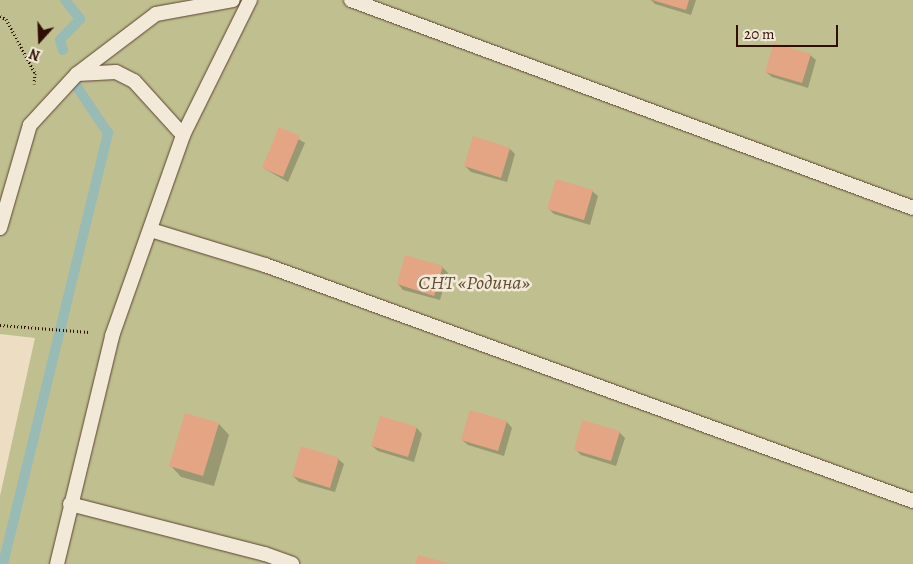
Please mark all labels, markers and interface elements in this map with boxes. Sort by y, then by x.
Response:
north arrow [15,15,65,65]
scale bar [738,15,840,47]
text: 20 m [744,24,775,44]
text: N [27,44,43,65]
park label: СНТ «Родина» [418,270,530,294]

